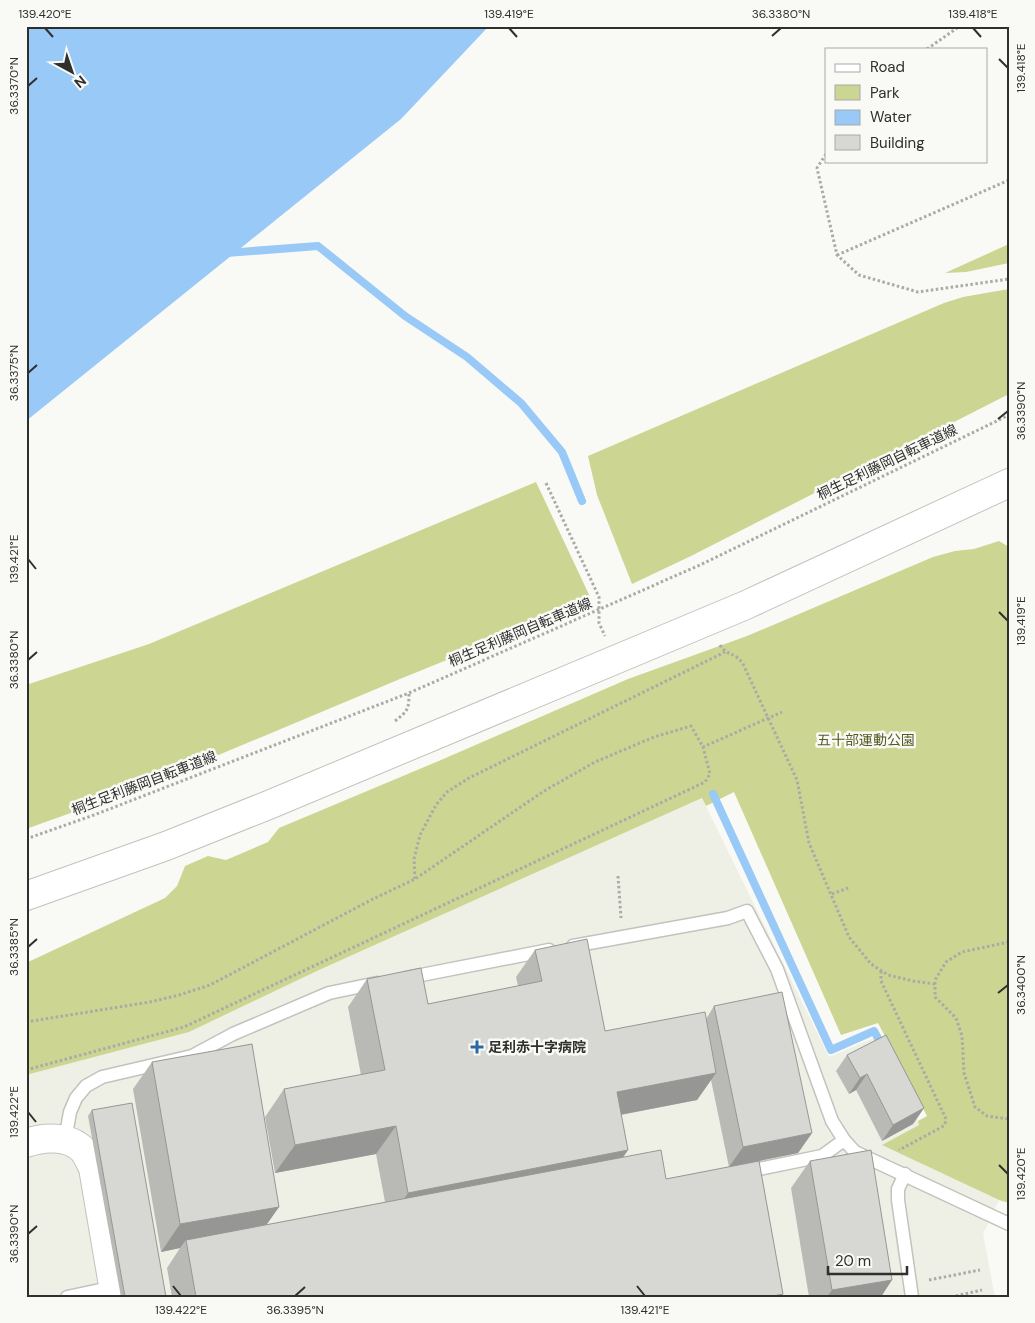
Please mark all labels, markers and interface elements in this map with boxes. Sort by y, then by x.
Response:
text: 139.420°E [18,6,72,22]
text: 139.419°E [484,6,534,22]
text: 36.3380°N [752,6,810,22]
text: 139.418°E [948,6,998,22]
text: 139.418°E [1013,43,1029,93]
north arrow [48,48,98,98]
legend [825,48,988,162]
text: 36.3370°N [6,57,22,115]
text: Road [870,57,905,77]
text: N [71,72,90,92]
text: Park [870,83,900,103]
text: Water [870,107,912,127]
text: Building [870,133,925,153]
text: 36.3375°N [6,345,22,401]
text: 36.3390°N [1013,382,1029,440]
street label: 桐生足利藤岡自転車道線 [814,420,960,504]
text: 139.421°E [6,534,22,583]
street label: 桐生足利藤岡自転車道線 [446,594,594,670]
text: 139.419°E [1013,596,1029,646]
text: 36.3380°N [6,631,22,689]
park label: 五十部運動公園 [817,731,915,749]
street label: 桐生足利藤岡自転車道線 [69,747,219,819]
text: 36.3385°N [6,918,22,976]
text: 36.3400°N [1013,955,1029,1015]
place label: 足利赤十字病院 [488,1038,586,1056]
marker: 足利赤十字病院 [470,1040,484,1054]
text: 139.422°E [6,1086,22,1138]
text: 139.420°E [1013,1147,1029,1201]
text: 36.3390°N [6,1205,22,1263]
scale bar [828,1243,906,1275]
text: 20 m [835,1251,871,1271]
text: 139.422°E [155,1302,207,1318]
text: 36.3395°N [266,1302,324,1318]
text: 139.421°E [621,1302,670,1318]

